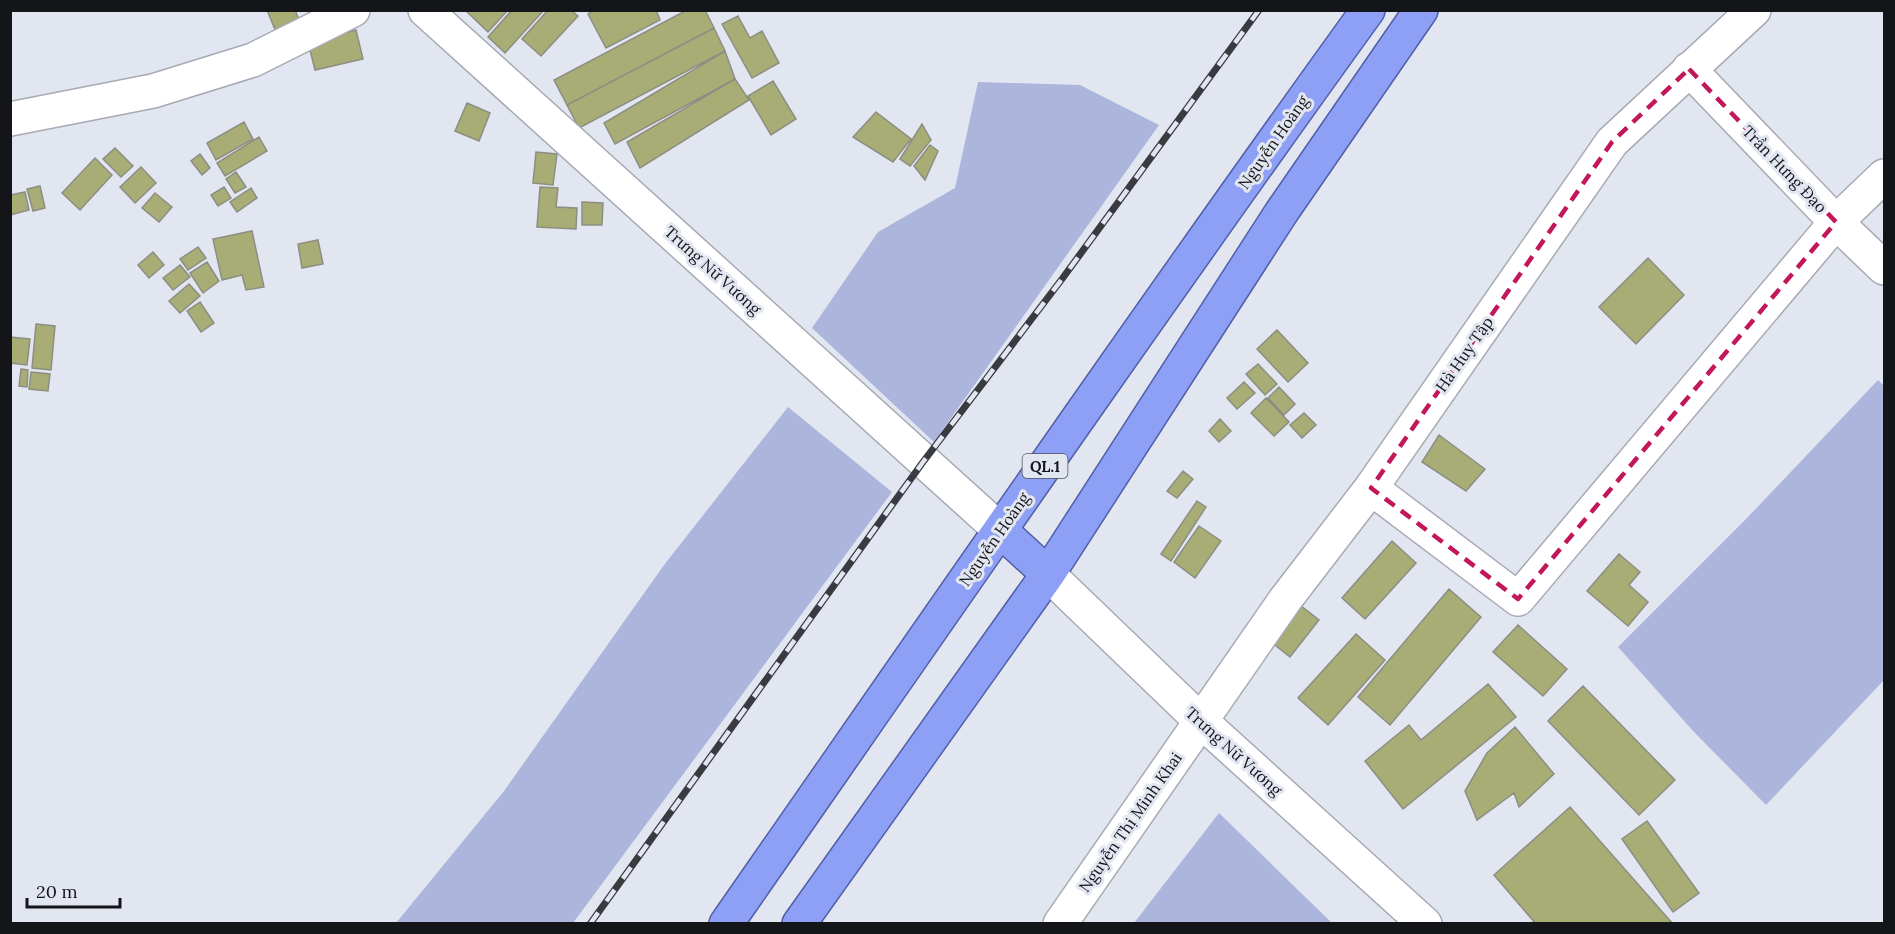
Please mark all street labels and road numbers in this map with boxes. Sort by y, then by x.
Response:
street label: Nguyễn Hoàng [1233,90,1313,193]
street label: Trần Hưng Đạo [1738,121,1832,217]
street label: Trưng Nữ Vương [661,221,766,319]
street label: Hà Huy Tập [1431,313,1497,395]
road number: QL.1 [1022,454,1068,478]
street label: Nguyễn Hoàng [954,487,1034,590]
street label: Trưng Nữ Vương [1182,702,1287,800]
street label: Nguyễn Thị Minh Khai [1074,748,1186,896]

